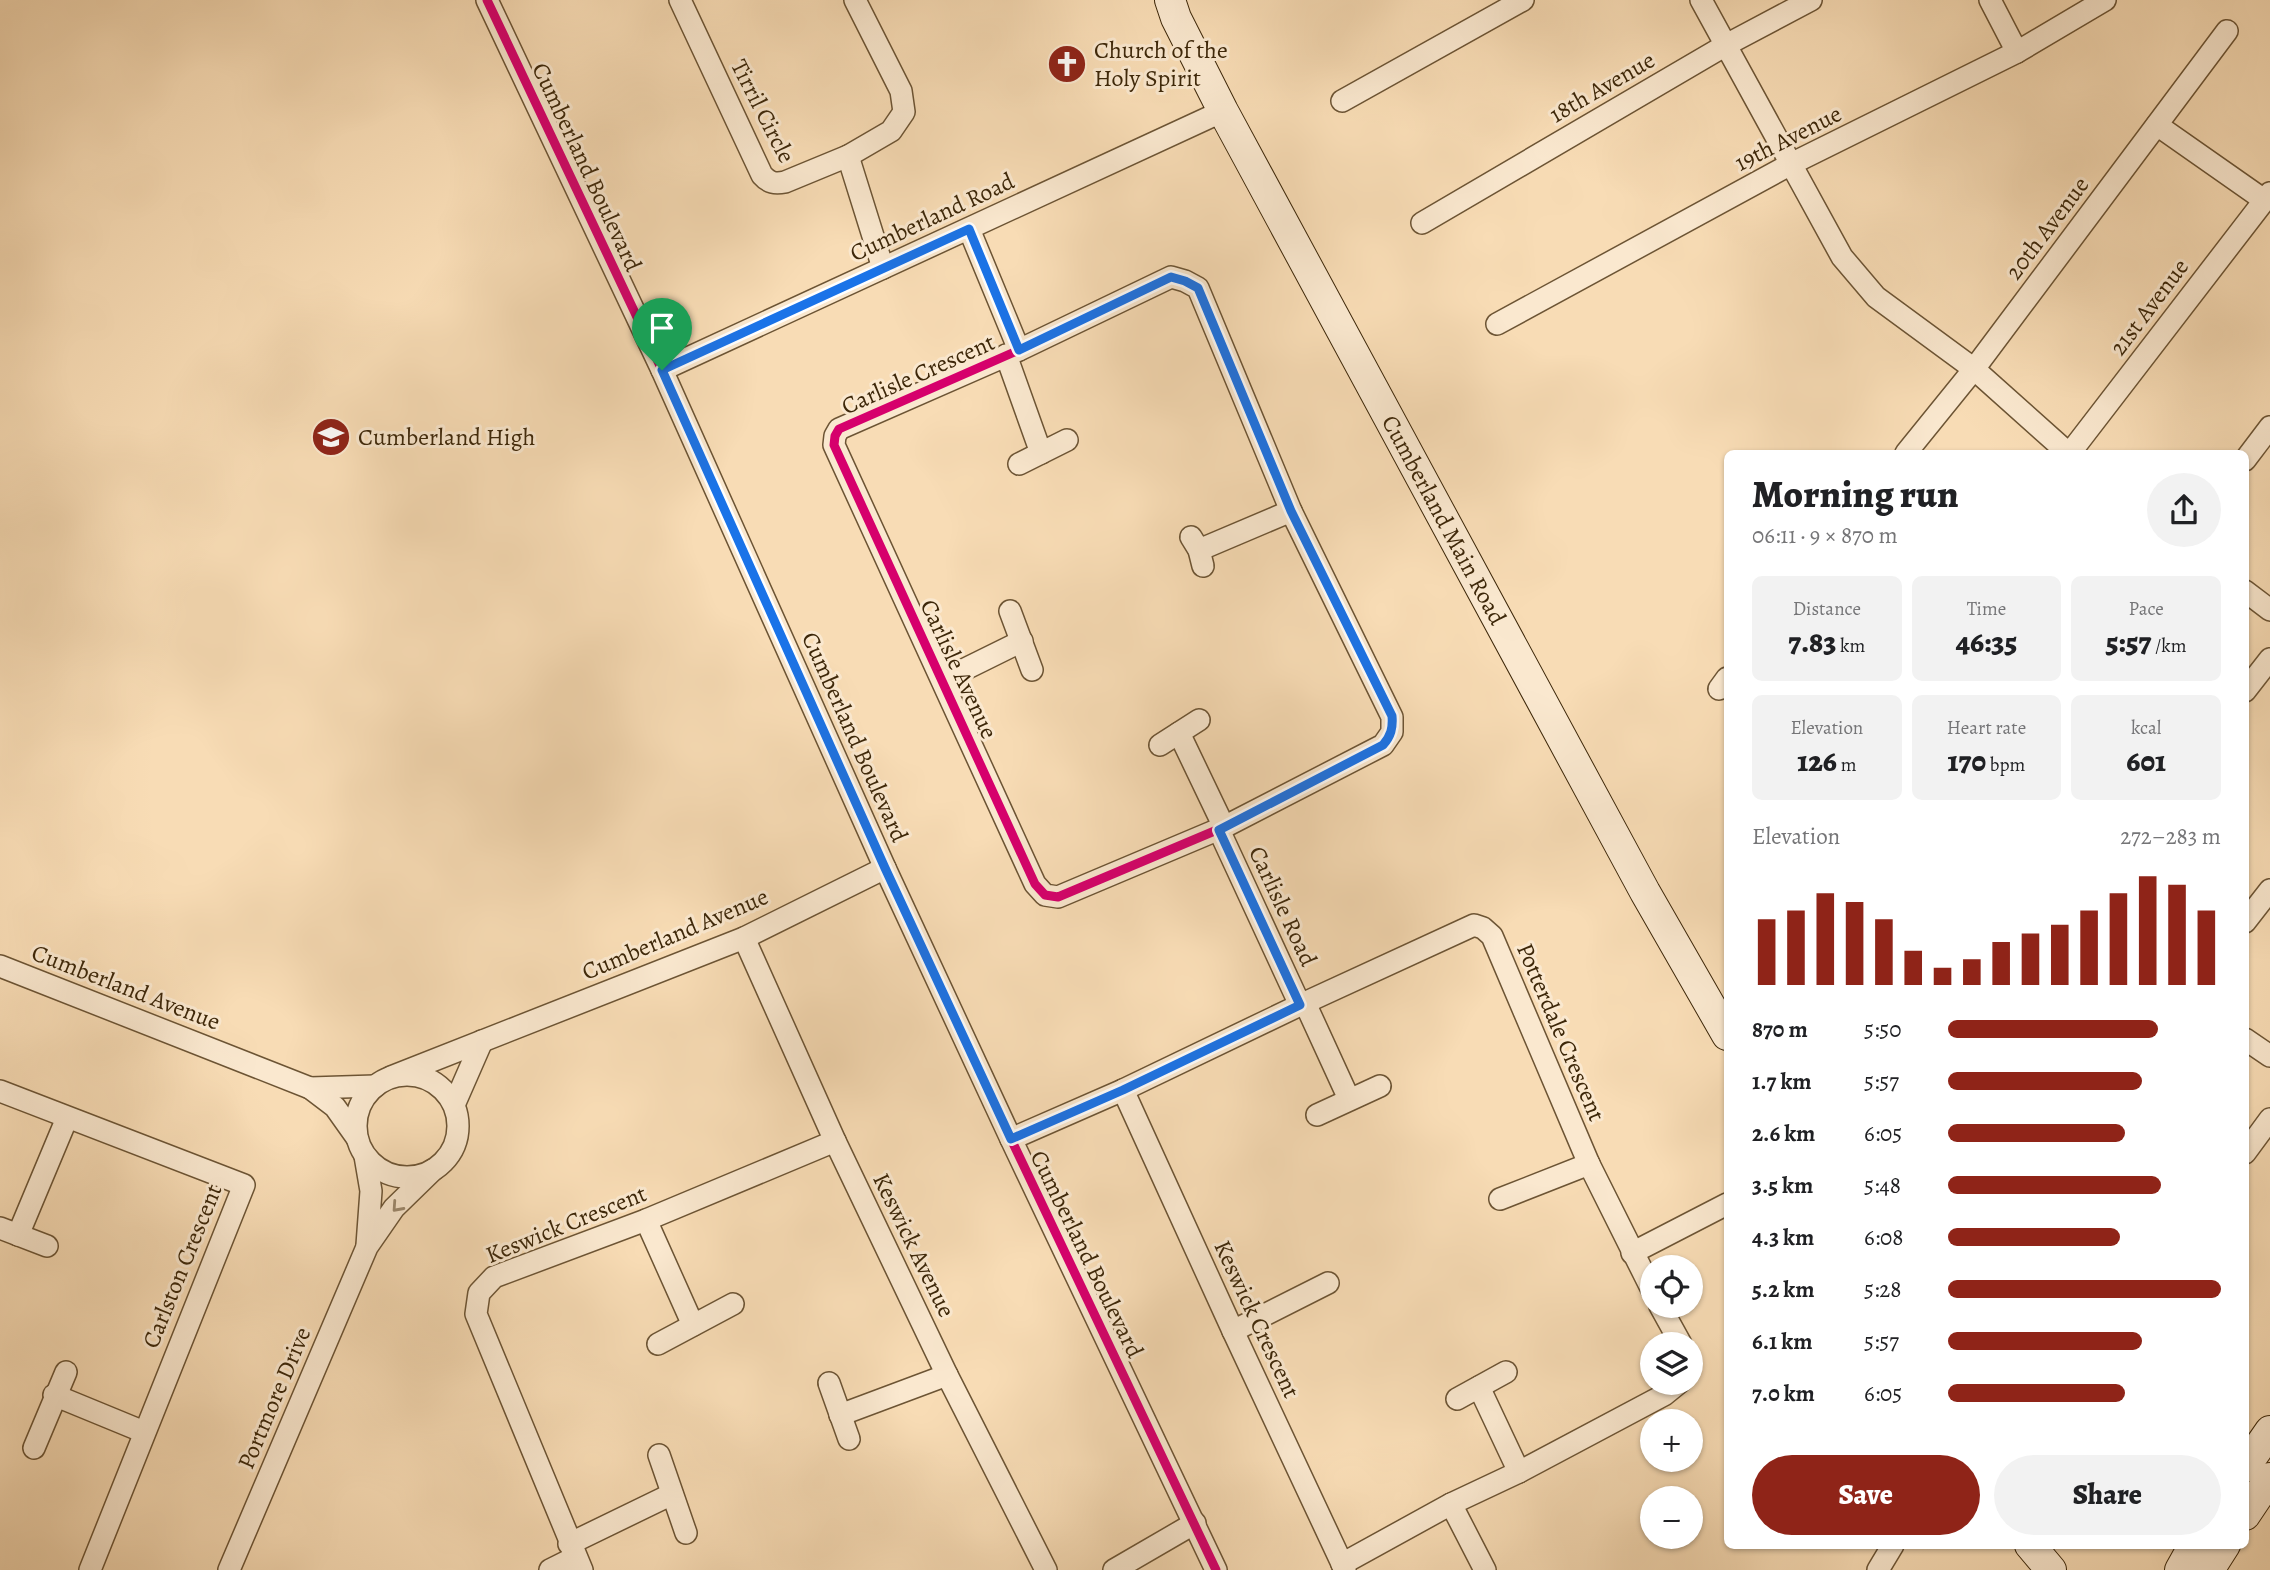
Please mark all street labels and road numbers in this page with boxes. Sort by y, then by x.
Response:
street label: 18th Avenue [1543,44,1661,130]
street label: Tirril Circle [723,54,803,168]
street label: Cumberland Boulevard [525,57,649,277]
street label: 19th Avenue [1729,97,1847,179]
street label: Cumberland Road [845,165,1019,269]
street label: 20th Avenue [1998,170,2096,286]
street label: 21st Avenue [2102,252,2196,362]
street label: Carlisle Crescent [836,326,1000,422]
street label: Cumberland Main Road [1374,409,1514,631]
street label: Carlisle Avenue [913,594,1005,744]
street label: Cumberland Boulevard [794,627,916,847]
street label: Carlisle Road [1241,841,1325,971]
street label: Cumberland Avenue [577,880,773,988]
street label: Cumberland Avenue [27,936,225,1038]
street label: Potterdale Crescent [1509,938,1613,1126]
street label: Cumberland Boulevard [1023,1145,1151,1363]
street label: Keswick Avenue [865,1168,963,1322]
street label: Keswick Crescent [481,1177,651,1271]
street label: Carlston Crescent [135,1179,229,1353]
street label: Keswick Crescent [1206,1235,1308,1403]
street label: Portmore Drive [230,1322,318,1474]

